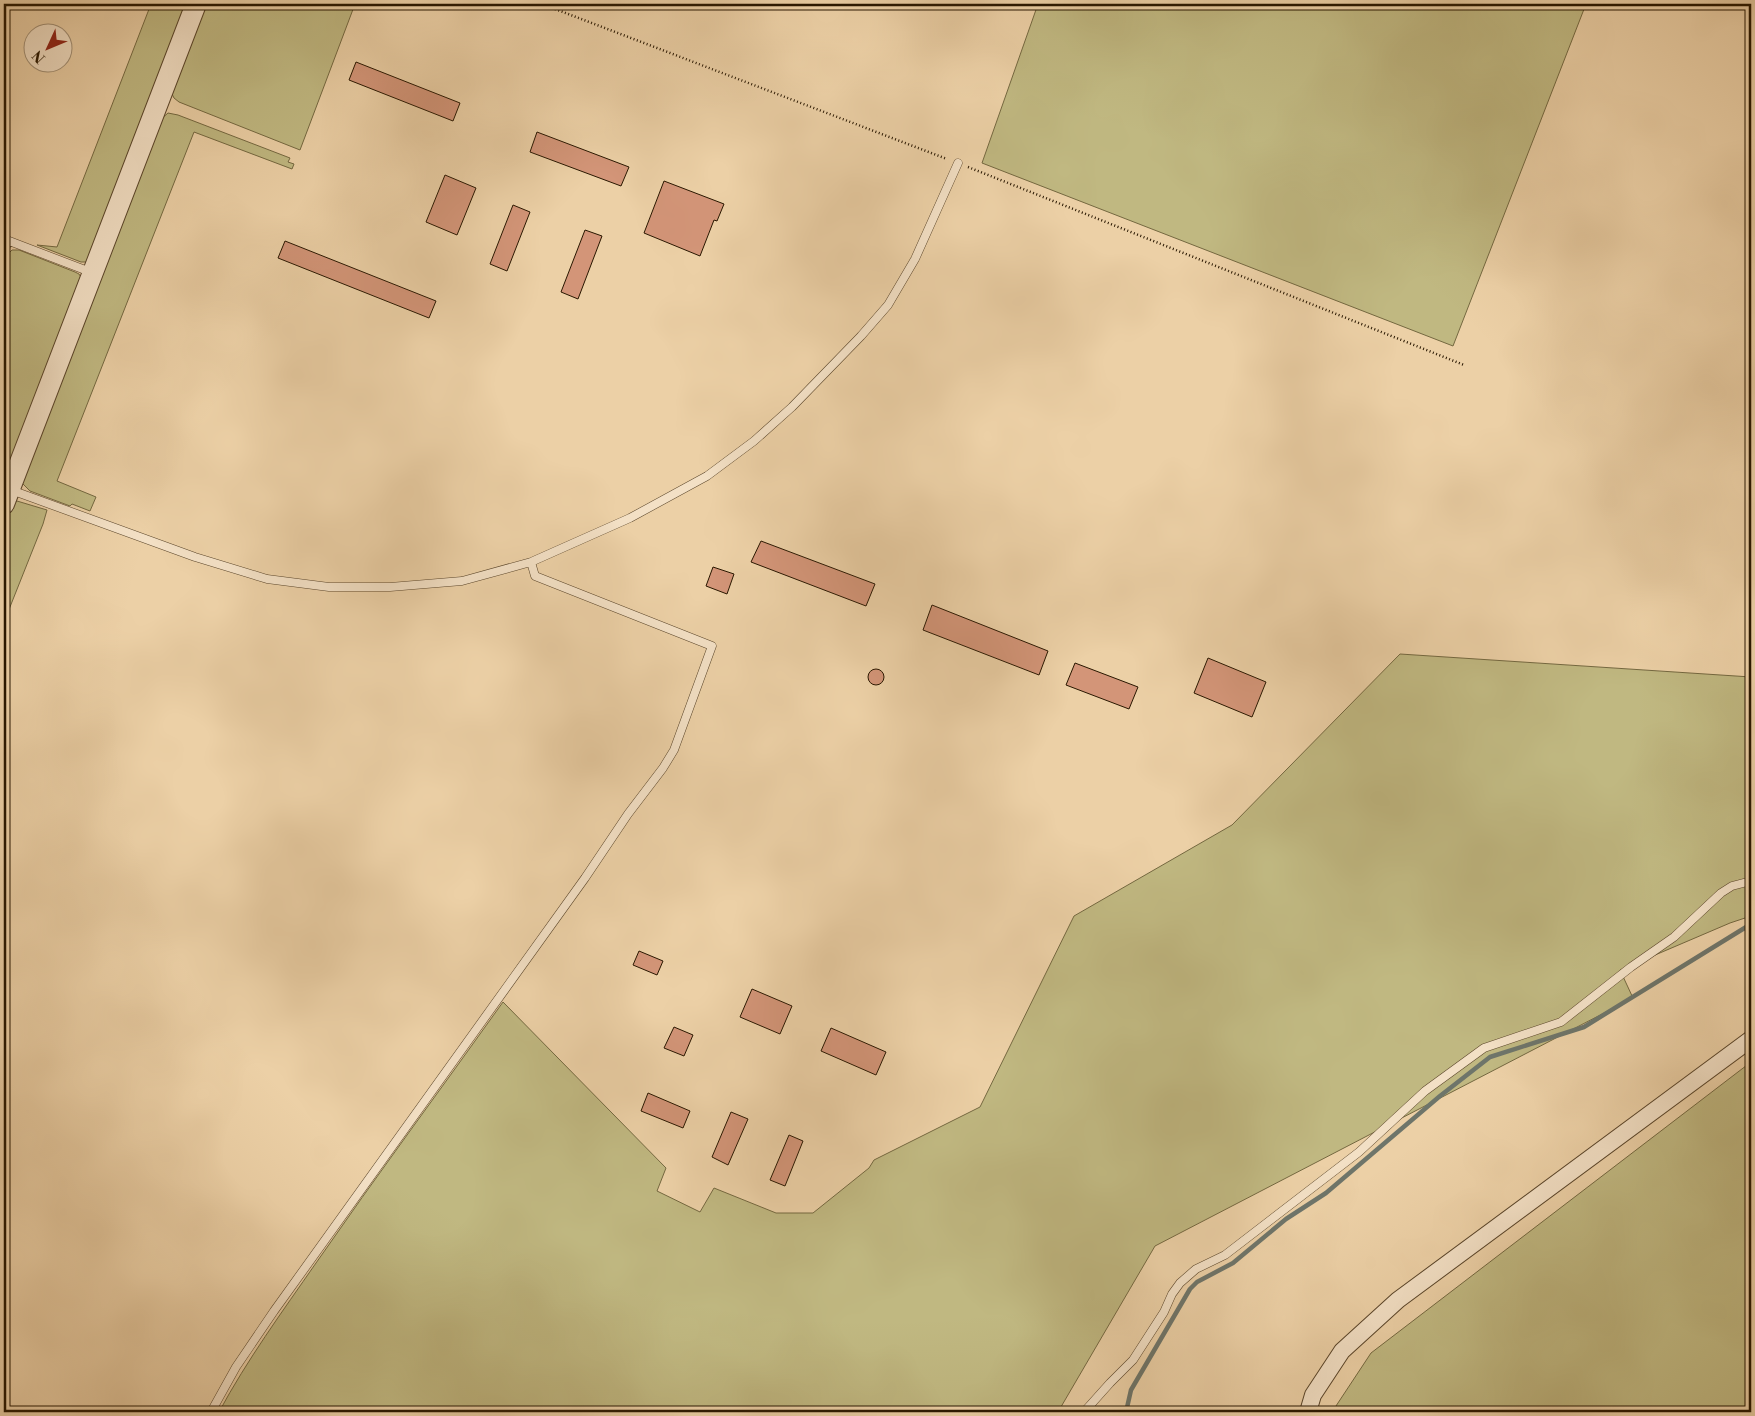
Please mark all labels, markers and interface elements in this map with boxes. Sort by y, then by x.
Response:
north arrow [22,22,72,72]
text: N [29,46,50,67]

